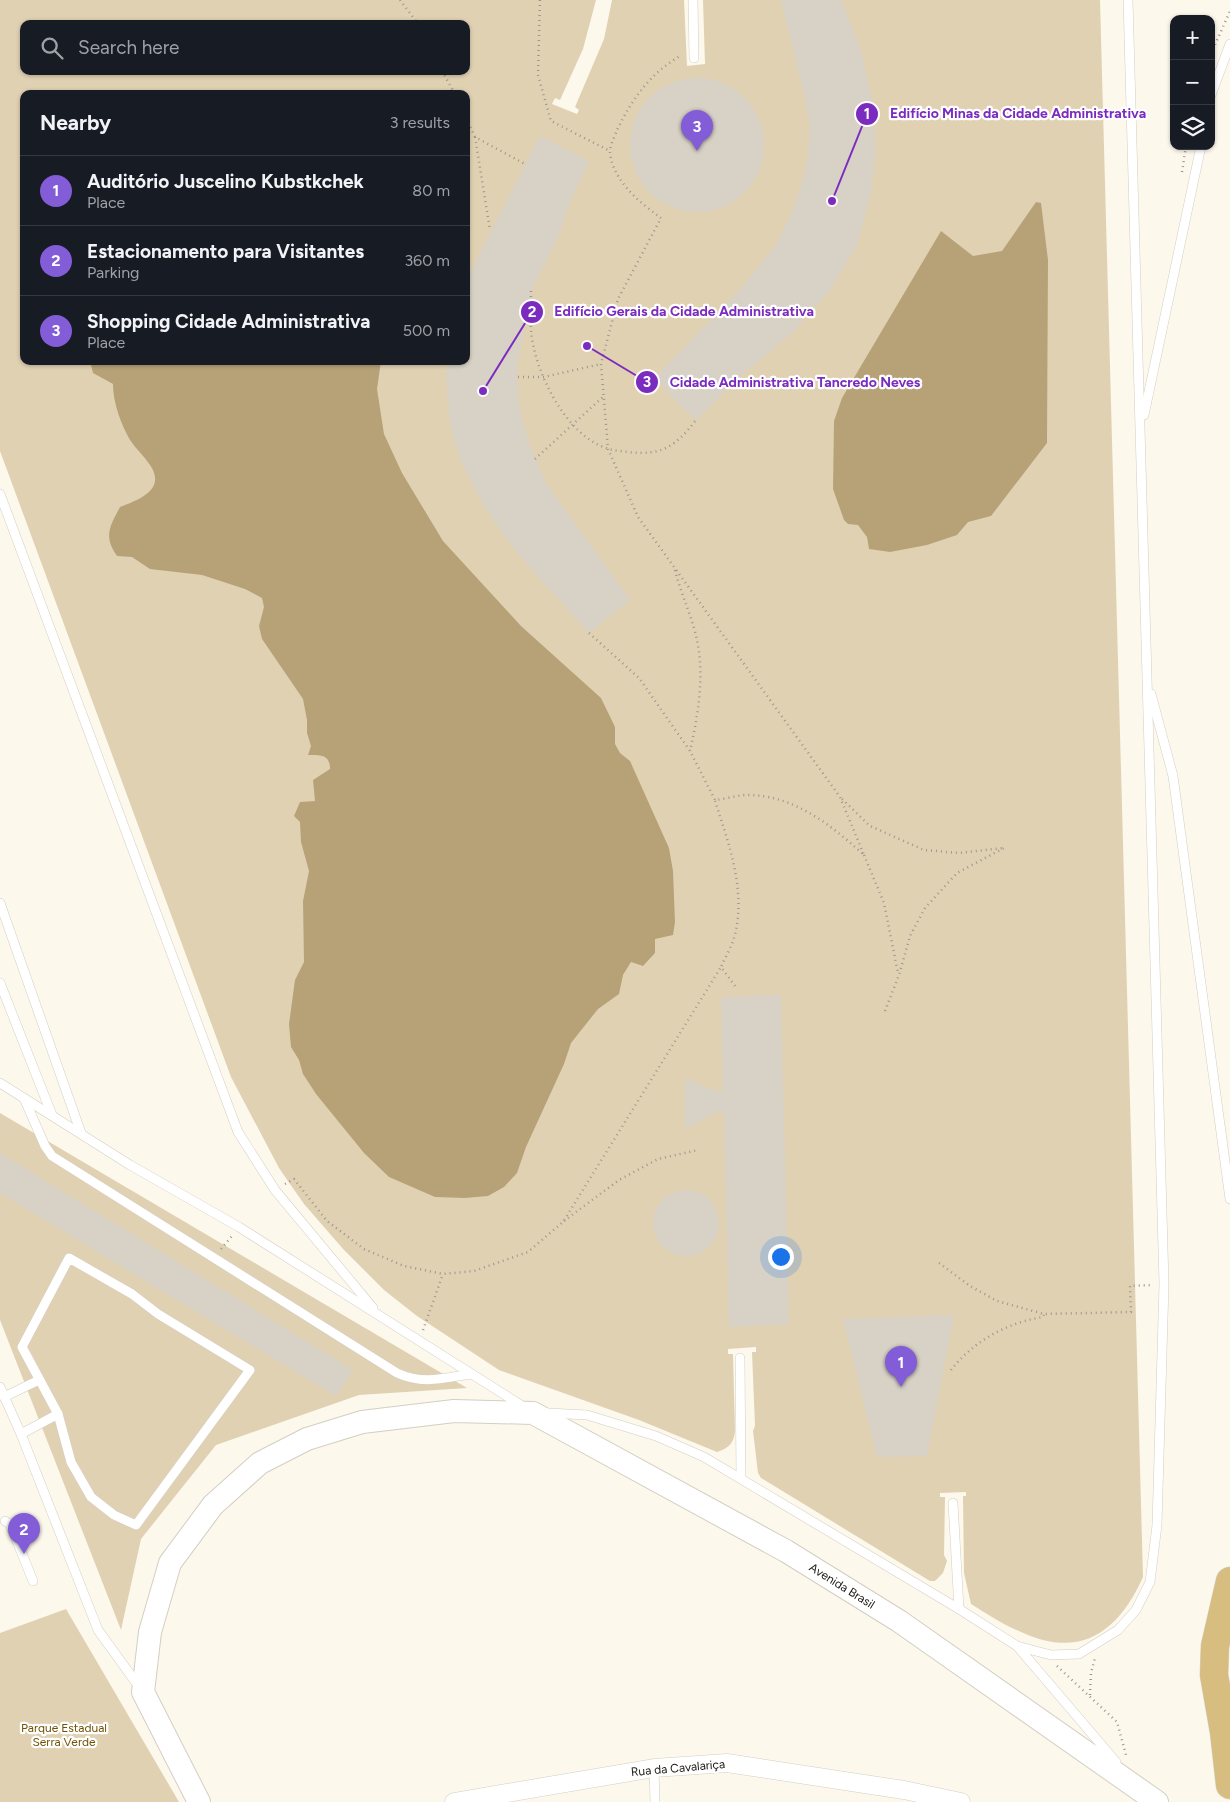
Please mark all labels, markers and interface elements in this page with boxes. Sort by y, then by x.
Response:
map controls [1170,15,1215,150]
button: + [1170,15,1215,60]
search box [20,20,470,75]
icon: search [38,34,66,62]
text: Search here [78,36,180,59]
button: − [1170,60,1215,105]
callout: Edifício Minas da Cidade Administrativa [855,99,1156,128]
text: 1 [864,105,870,123]
text: Edifício Minas da Cidade Administrativa [890,105,1146,122]
button: layers [1170,105,1215,150]
text: Nearby [40,110,111,135]
pin: 3 [681,110,713,151]
text: 3 results [390,113,450,132]
text: Auditório Juscelino Kubstkchek [87,170,364,193]
text: 1 [53,181,59,200]
text: 80 m [412,181,450,200]
text: Place [87,193,125,212]
text: Estacionamento para Visitantes [87,240,364,263]
text: 2 [51,251,61,270]
text: 360 m [404,251,450,270]
text: Parking [87,263,139,282]
callout: Edifício Gerais da Cidade Administrativa [519,297,824,326]
text: 2 [528,303,537,321]
text: Edifício Gerais da Cidade Administrativa [554,303,814,320]
text: Shopping Cidade Administrativa [87,310,370,333]
text: 3 [52,321,60,340]
text: 500 m [403,321,450,340]
text: Place [87,333,125,352]
callout: Cidade Administrativa Tancredo Neves [635,367,930,396]
text: 3 [643,373,651,391]
text: Cidade Administrativa Tancredo Neves [670,374,921,391]
your location [768,1244,794,1270]
pin: 1 [885,1346,917,1387]
pin: 2 [8,1513,40,1554]
street label: Avenida Brasil [807,1560,877,1612]
park label: Parque Estadual Serra Verde [21,1721,107,1749]
street label: Rua da Cavalariça [630,1757,726,1779]

